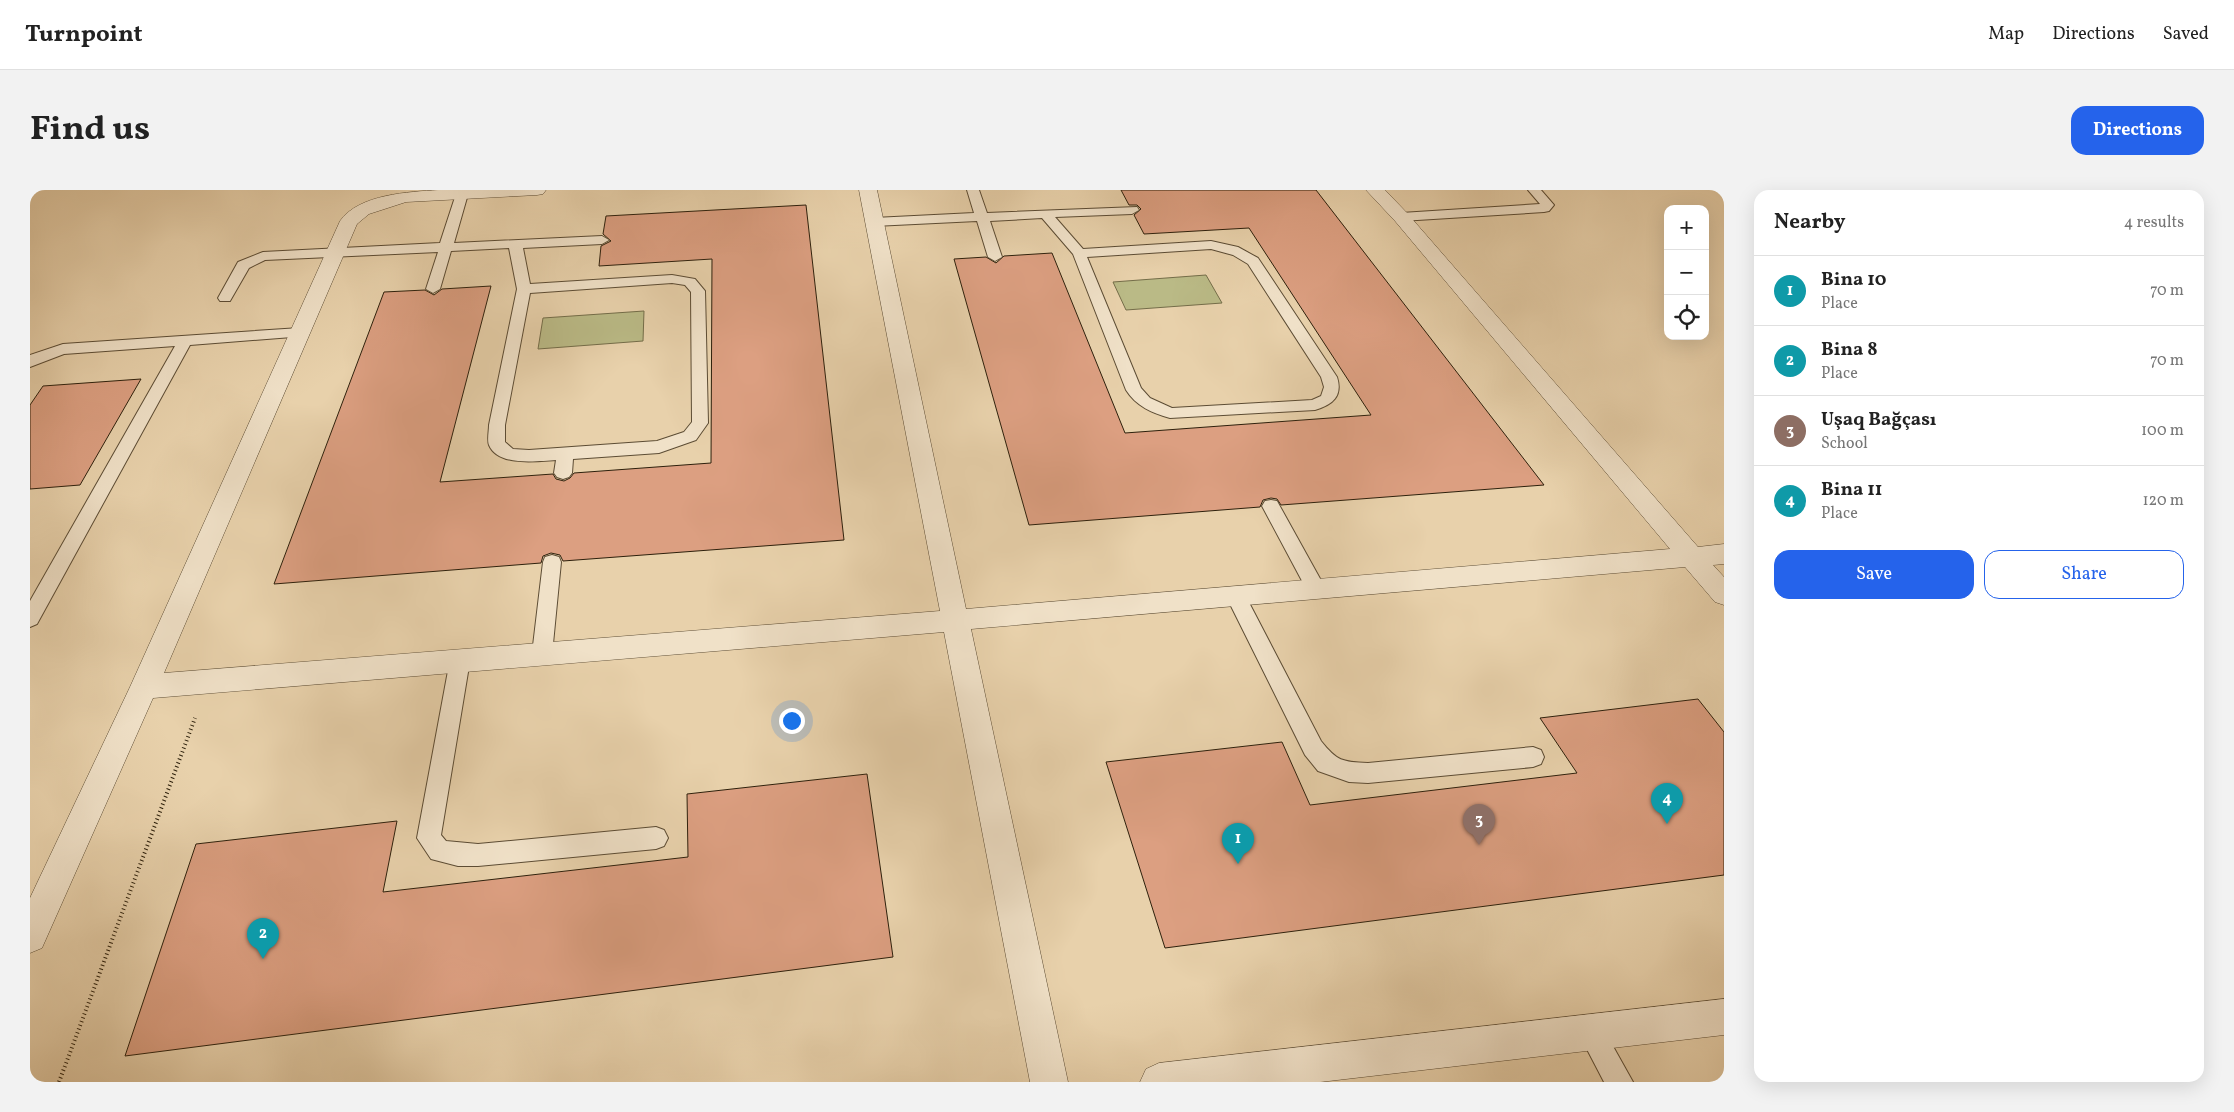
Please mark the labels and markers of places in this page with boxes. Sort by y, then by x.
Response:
pin: 4 [1651,783,1683,824]
pin: 3 [1463,804,1495,845]
pin: 1 [1222,823,1254,864]
pin: 2 [247,918,279,959]

